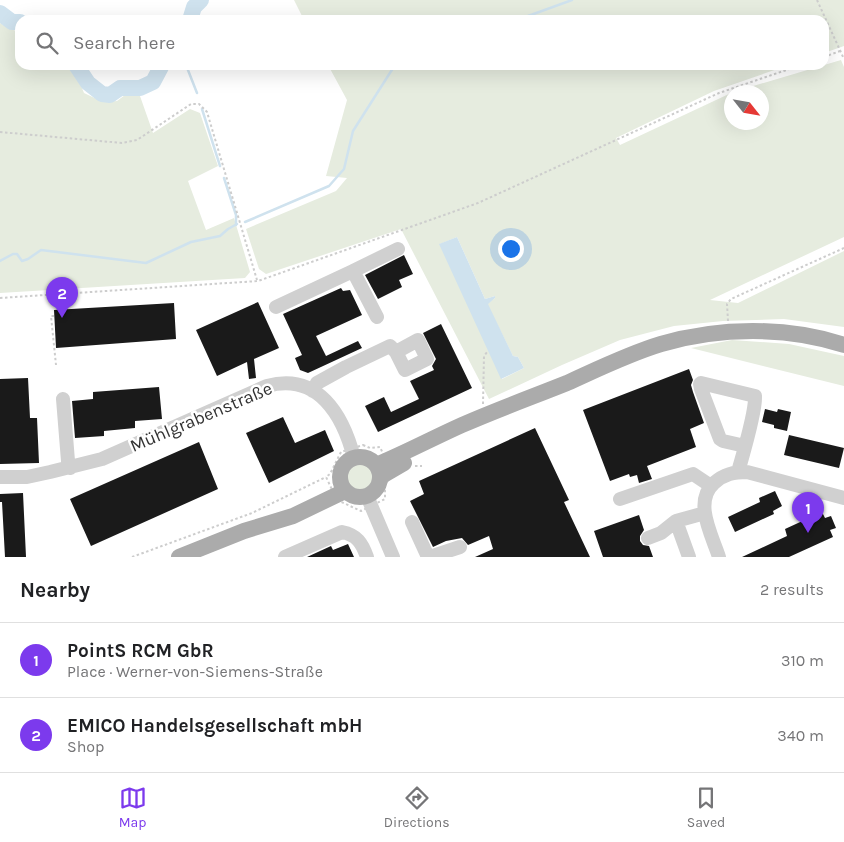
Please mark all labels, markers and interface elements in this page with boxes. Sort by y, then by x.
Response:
search box [15,15,829,70]
icon: search [33,29,61,57]
text: Search here [73,32,175,54]
north arrow [724,85,769,130]
your location [498,236,524,262]
pin: 2 [46,277,78,318]
street label: Mühlgrabenstraße [127,377,275,457]
pin: 1 [792,492,824,533]
text: Nearby [20,578,90,602]
text: 2 results [760,580,824,599]
text: PointS RCM GbR [67,640,214,662]
text: 1 [33,651,39,670]
text: 310 m [781,651,824,670]
text: Place · Werner-von-Siemens-Straße [67,662,323,681]
text: EMICO Handelsgesellschaft mbH [67,715,362,737]
text: 2 [31,726,41,745]
text: 340 m [777,726,824,745]
text: Shop [67,737,104,756]
tab: Map [119,784,147,831]
tab: Directions [384,784,450,831]
tab: Saved [687,784,725,831]

